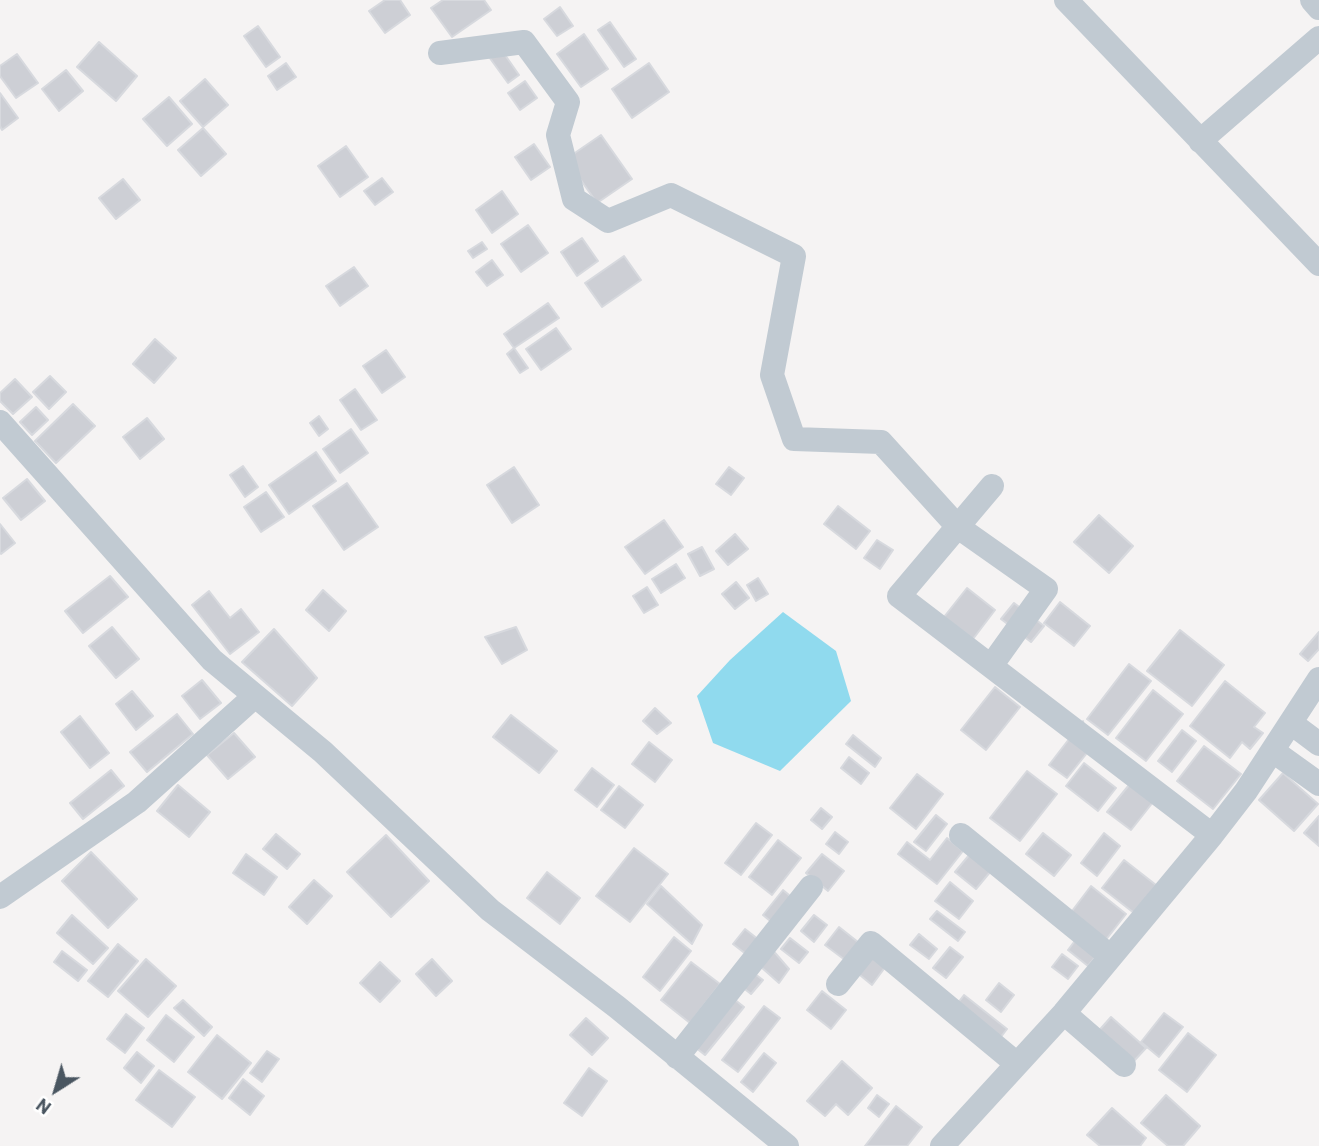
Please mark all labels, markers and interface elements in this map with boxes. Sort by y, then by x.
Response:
north arrow [21,1055,91,1125]
text: N [31,1094,55,1120]

